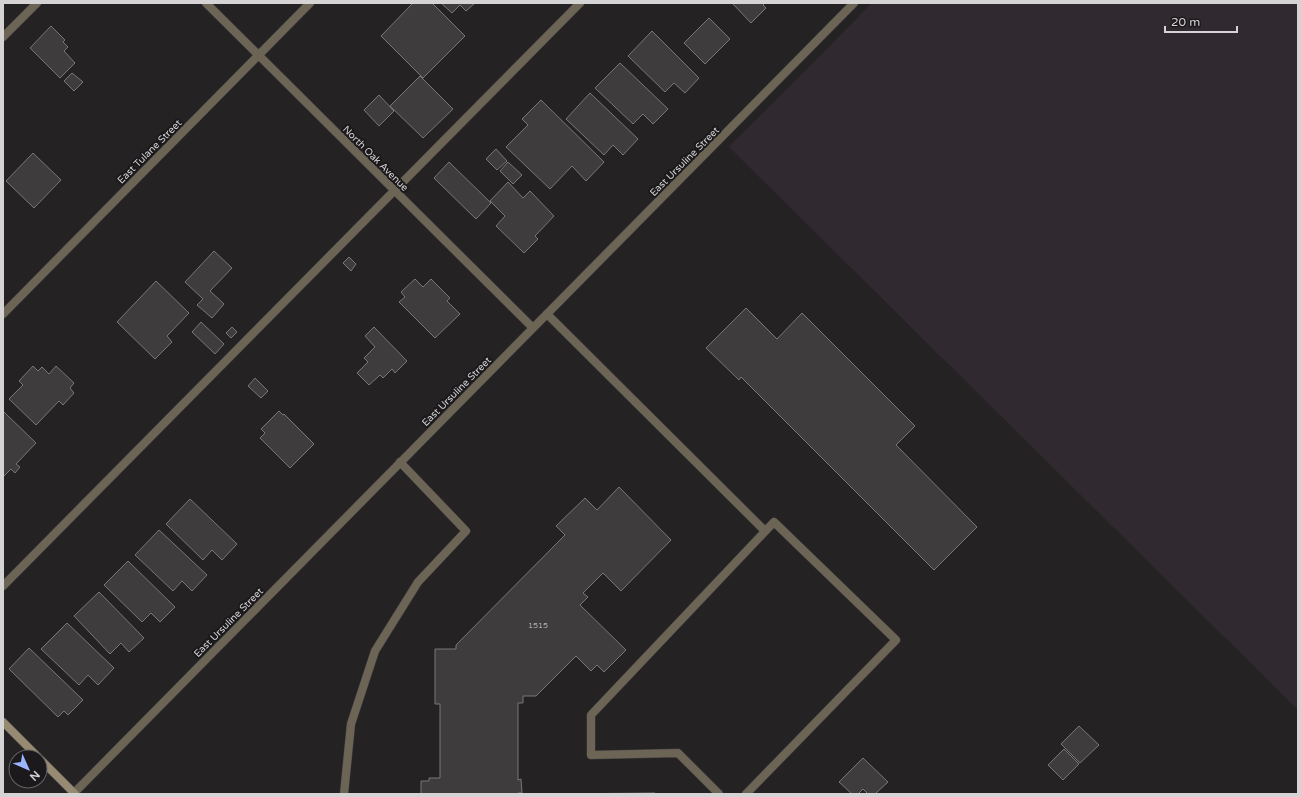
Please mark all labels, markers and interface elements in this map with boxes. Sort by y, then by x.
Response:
scale bar [1165,8,1237,34]
text: 20 m [1171,15,1200,29]
street label: East Tulane Street [115,117,184,186]
street label: North Oak Avenue [340,123,411,194]
street label: East Ursuline Street [648,124,722,199]
street label: East Ursuline Street [420,354,494,429]
street label: East Ursuline Street [192,585,266,660]
house number: 1515 [528,621,548,630]
north arrow [8,749,48,789]
text: N [27,768,42,783]

